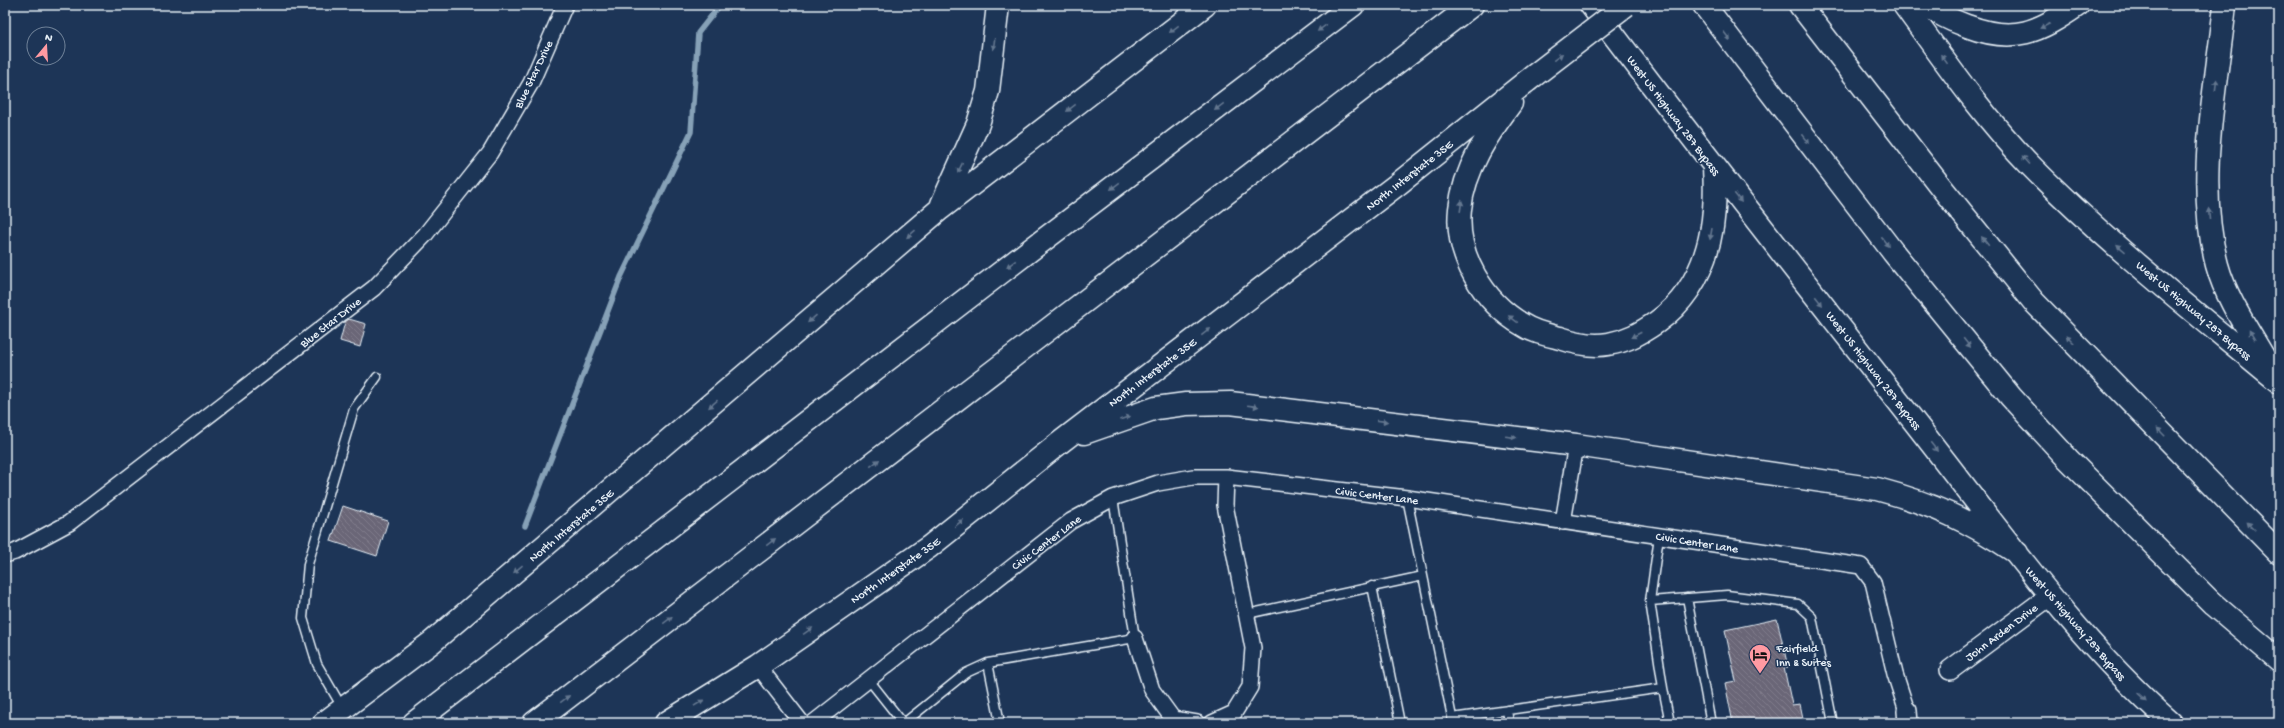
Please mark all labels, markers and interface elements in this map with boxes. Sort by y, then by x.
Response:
one-way arrow [2039,23,2050,29]
one-way arrow [1317,24,1327,32]
one-way arrow [1169,25,1180,33]
north arrow [26,26,66,66]
one-way arrow [1723,31,1731,41]
text: N [43,32,54,45]
street label: Blue Star Drive [512,38,558,112]
one-way arrow [990,38,997,50]
one-way arrow [1552,53,1563,62]
street label: West US Highway 287 Bypass [1623,54,1722,179]
one-way arrow [1940,54,1948,65]
one-way arrow [2213,79,2219,91]
one-way arrow [1213,103,1224,111]
one-way arrow [1066,104,1077,112]
one-way arrow [1802,134,1811,145]
street label: North Interstate 35E [1364,138,1457,215]
one-way arrow [2021,155,2030,165]
one-way arrow [957,163,963,174]
one-way arrow [1110,181,1121,190]
one-way arrow [1734,193,1743,204]
one-way arrow [1458,200,1464,212]
one-way arrow [2205,208,2212,220]
one-way arrow [1708,228,1714,240]
one-way arrow [905,230,916,239]
one-way arrow [1980,236,1989,247]
one-way arrow [1881,237,1890,248]
one-way arrow [2115,244,2126,253]
street label: West US Highway 287 Bypass [2132,259,2254,364]
one-way arrow [1006,260,1017,268]
street label: Blue Star Drive [297,295,365,352]
one-way arrow [1814,295,1823,306]
street label: West US Highway 287 Bypass [1822,309,1923,434]
one-way arrow [807,315,817,324]
one-way arrow [1508,315,1518,323]
one-way arrow [1200,328,1211,336]
one-way arrow [2248,329,2255,341]
one-way arrow [1631,332,1642,338]
one-way arrow [2065,334,2075,344]
street label: North Interstate 35E [1107,336,1200,411]
one-way arrow [1963,338,1972,349]
one-way arrow [709,399,718,408]
one-way arrow [1247,402,1259,409]
one-way arrow [1119,414,1131,420]
one-way arrow [1376,418,1388,425]
one-way arrow [2156,427,2166,437]
one-way arrow [1505,434,1517,440]
one-way arrow [1929,441,1938,452]
one-way arrow [869,458,880,467]
street label: Civic Center Lane [1334,485,1420,509]
street label: North Interstate 35E [527,487,618,566]
street label: Civic Center Lane [1010,512,1085,574]
one-way arrow [954,519,964,527]
one-way arrow [2246,521,2256,531]
street label: Civic Center Lane [1654,531,1740,558]
street label: North Interstate 35E [849,535,944,608]
one-way arrow [766,537,777,546]
one-way arrow [513,565,523,574]
street label: West US Highway 287 Bypass [2021,565,2128,685]
street label: John Arden Drive [1963,601,2042,665]
one-way arrow [663,617,673,625]
one-way arrow [803,627,813,635]
hotel icon: Fairfield Inn & Suites [1747,642,1773,675]
place label: Fairfield Inn & Suites [1775,643,1831,671]
one-way arrow [2137,693,2147,702]
one-way arrow [559,695,570,704]
one-way arrow [693,699,705,706]

